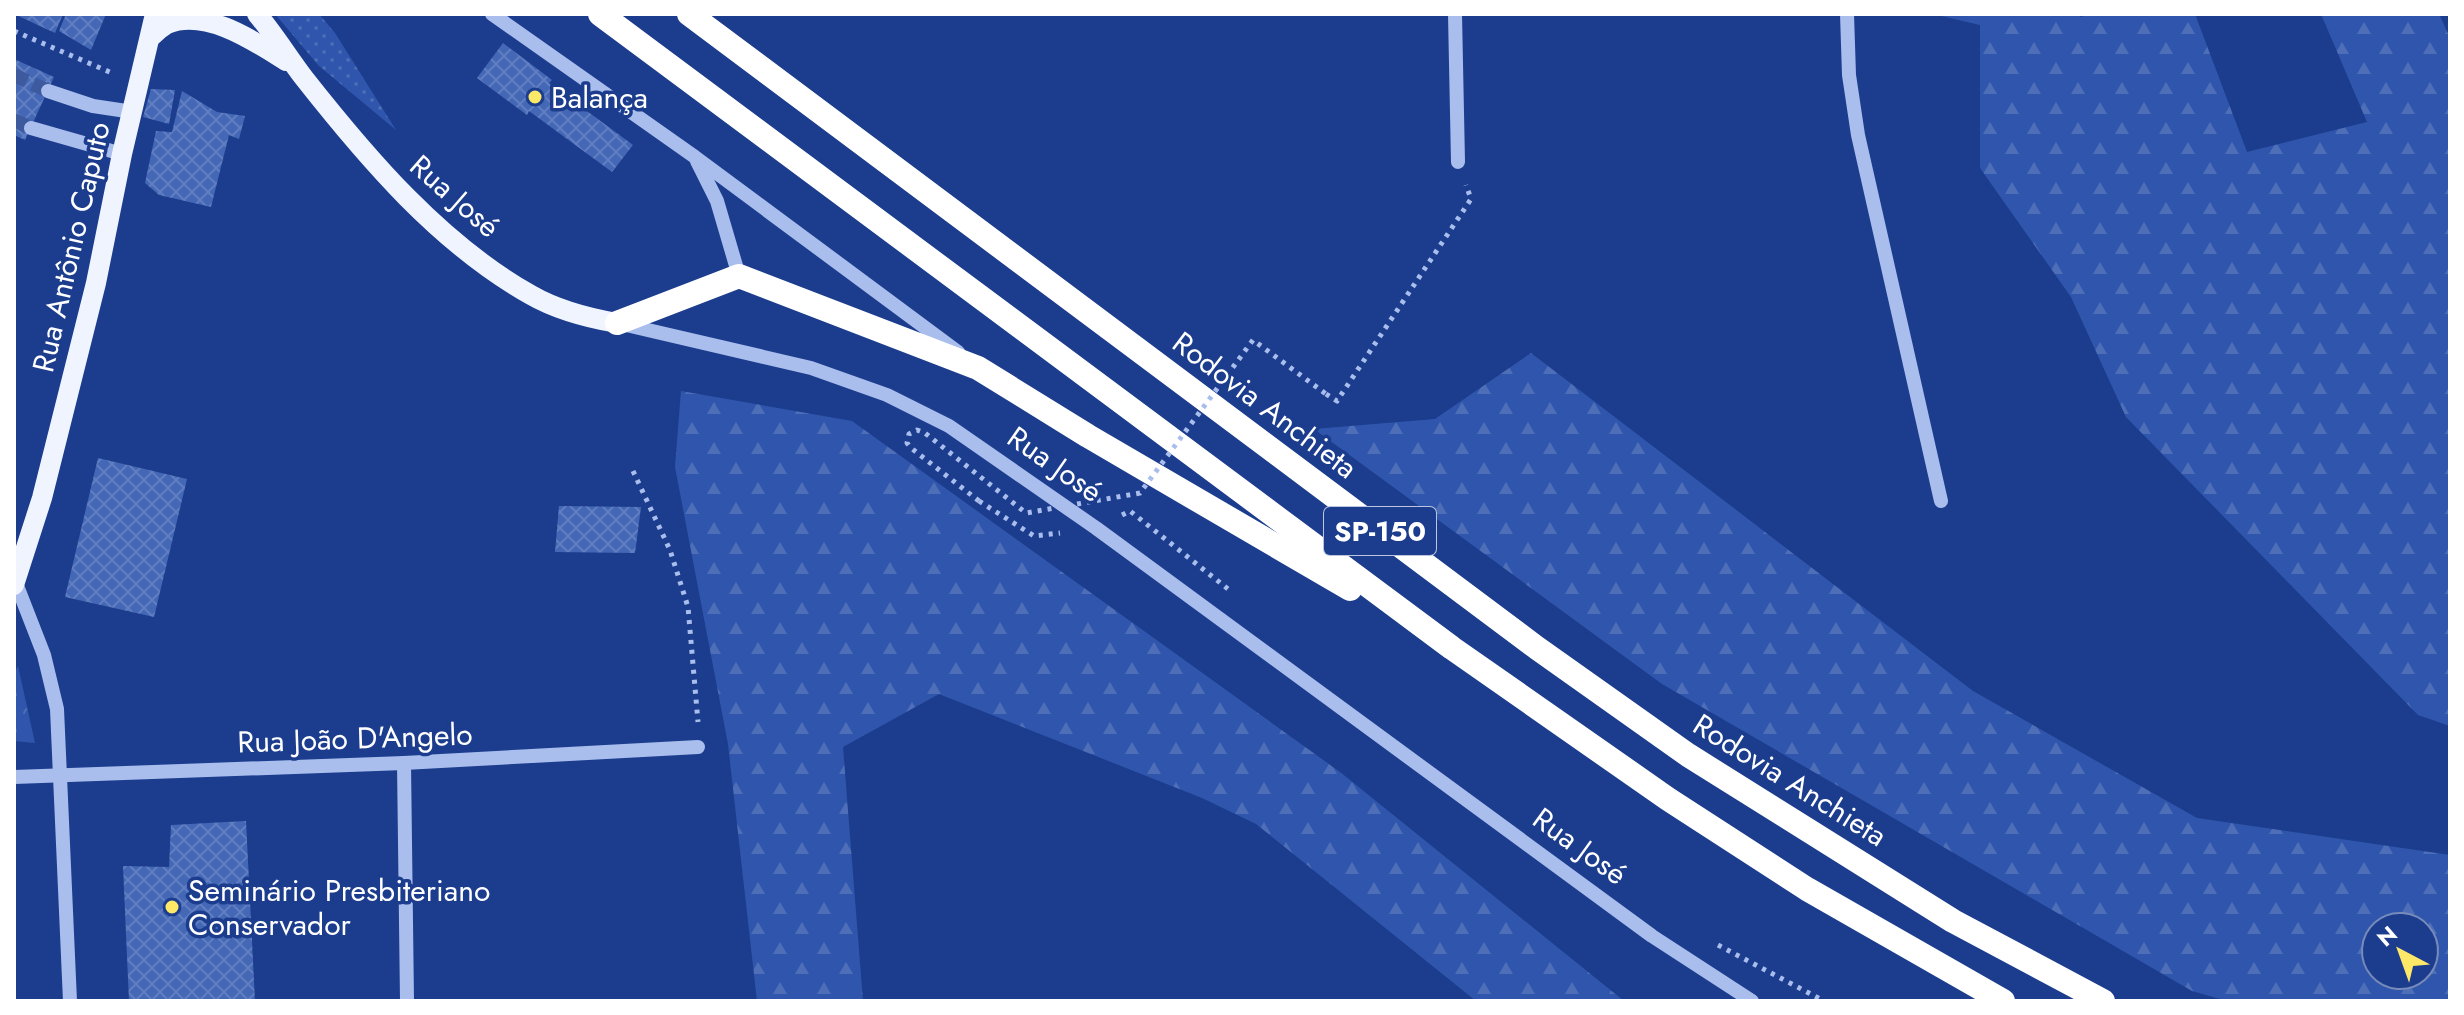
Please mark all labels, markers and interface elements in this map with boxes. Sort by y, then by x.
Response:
place label: Balança [551,76,648,119]
marker: Balança [526,88,544,106]
street label: Rua Antônio Caputo [21,118,121,376]
street label: Rua José [400,145,510,247]
street label: Rodovia Anchieta [1164,321,1366,489]
street label: Rua José [999,416,1111,512]
road number: SP-150 [1324,507,1436,555]
street label: Rodovia Anchieta [1685,703,1895,857]
street label: Rua João D'Angelo [237,712,473,764]
street label: Rua José [1524,797,1636,895]
place label: Seminário Presbiteriano Conservador [188,869,490,946]
marker: Seminário Presbiteriano Conservador [163,898,181,916]
north arrow [2360,911,2440,991]
text: N [2370,918,2404,954]

